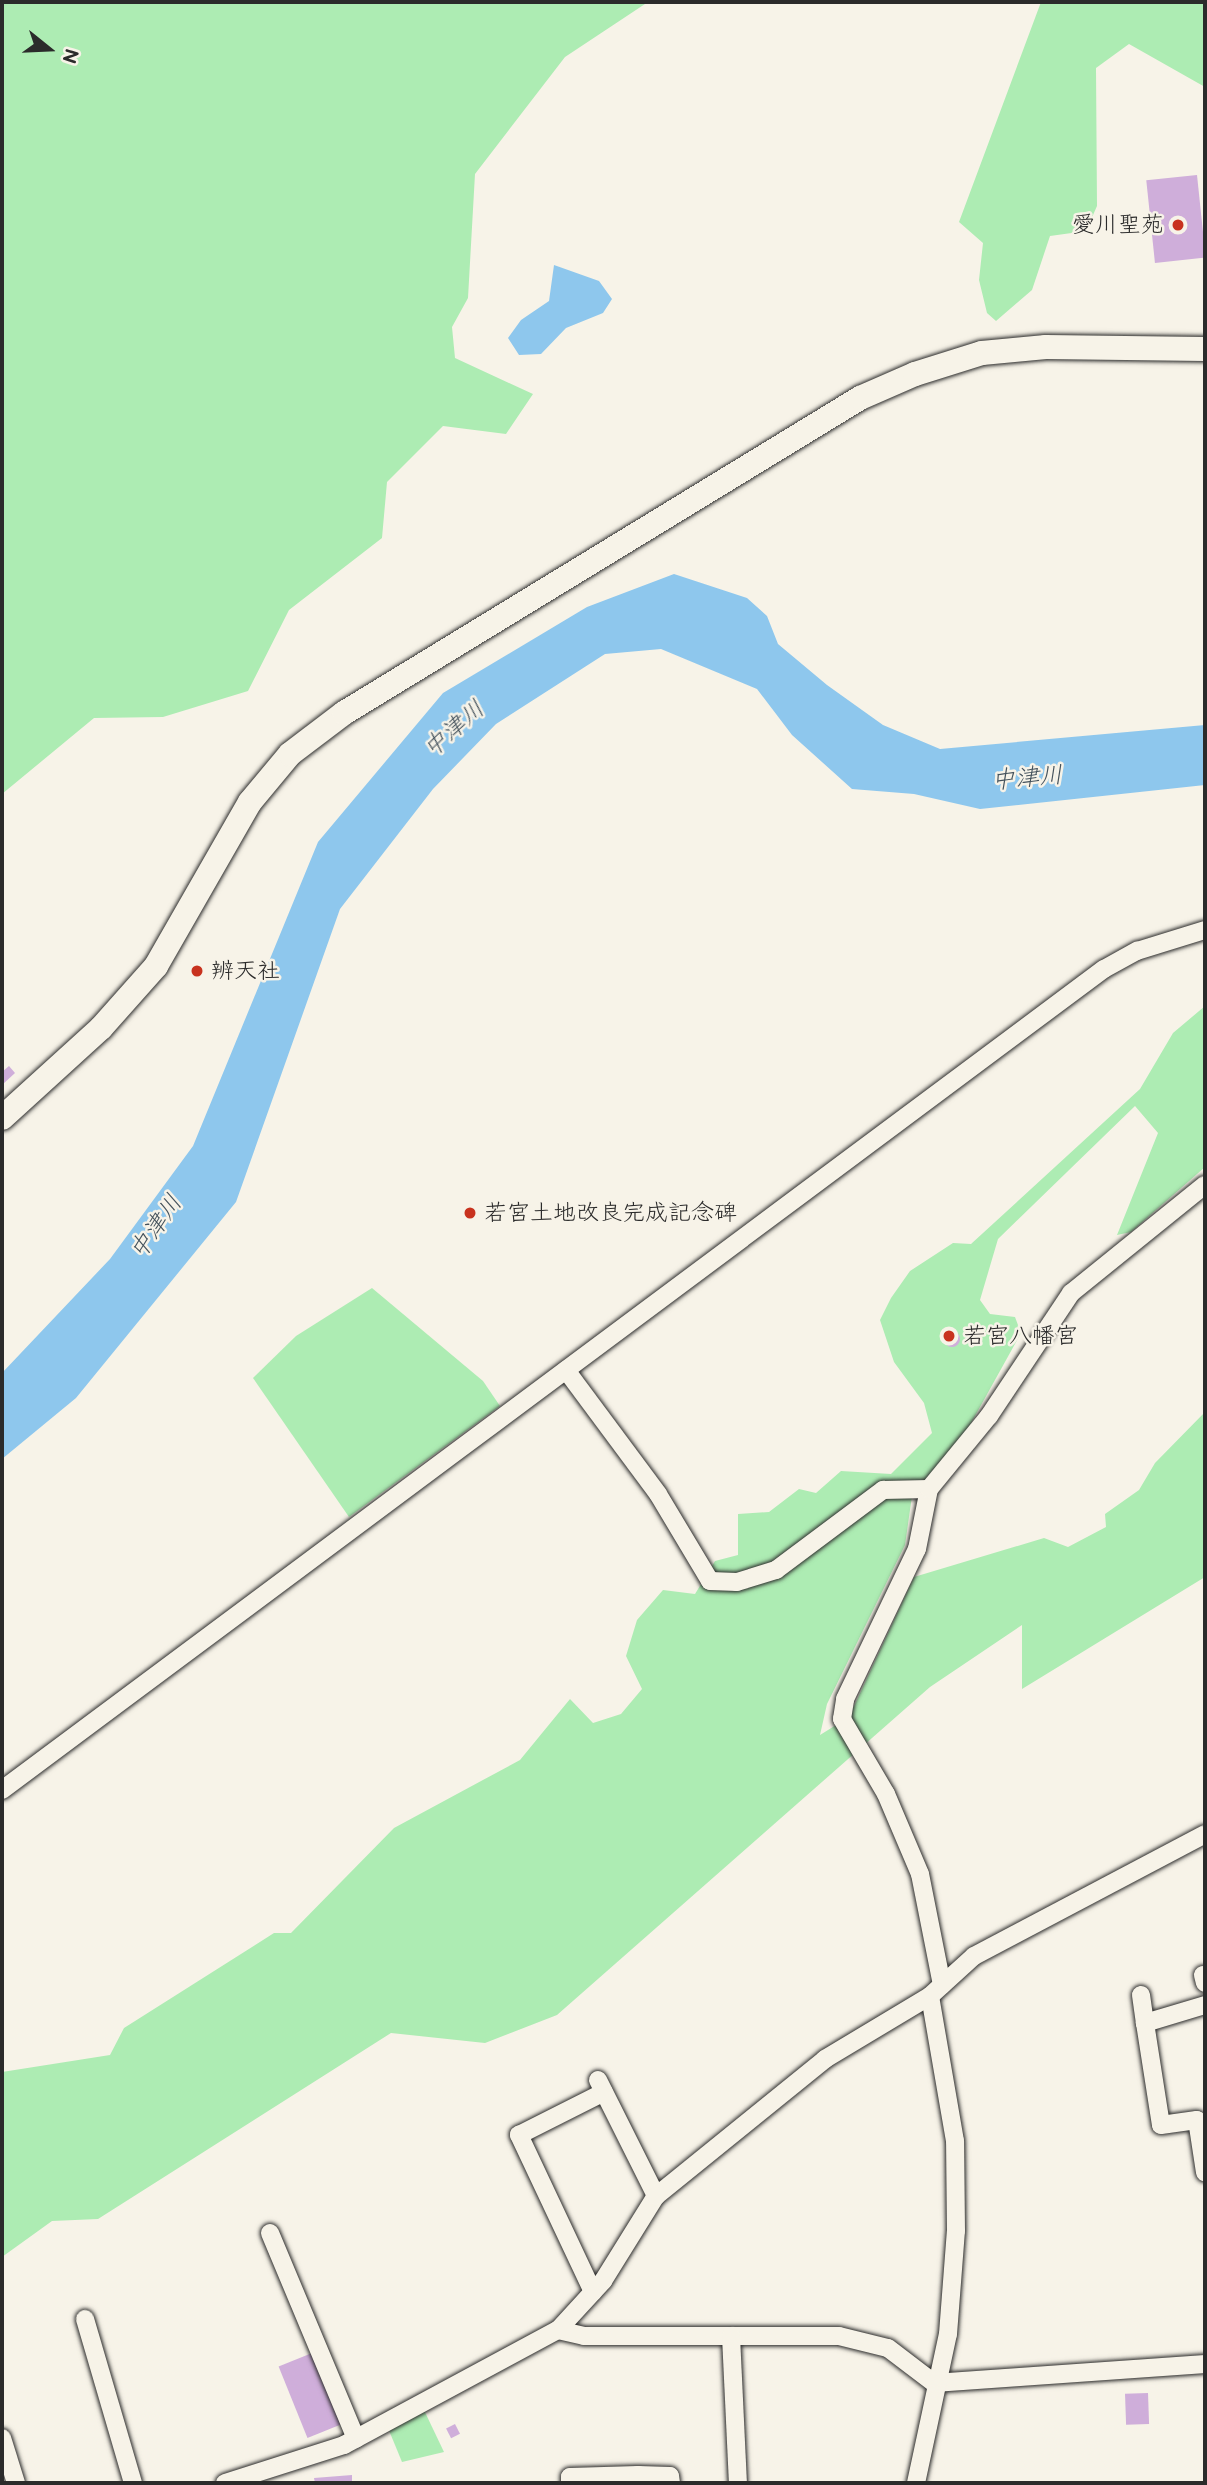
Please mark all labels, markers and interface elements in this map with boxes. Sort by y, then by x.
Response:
north arrow [14,14,84,84]
text: N [56,45,83,66]
place label: 愛川聖苑 [1072,211,1164,239]
marker: 愛川聖苑 [1170,217,1186,233]
water label: 中津川 [417,695,491,763]
water label: 中津川 [990,761,1064,795]
place label: 辨天社 [211,957,280,985]
marker: 辨天社 [189,963,205,979]
water label: 中津川 [124,1189,188,1265]
place label: 若宮土地改良完成記念碑 [484,1199,737,1227]
marker: 若宮土地改良完成記念碑 [462,1205,478,1221]
place label: 若宮八幡宮 [963,1322,1078,1350]
marker: 若宮八幡宮 [941,1328,957,1344]

